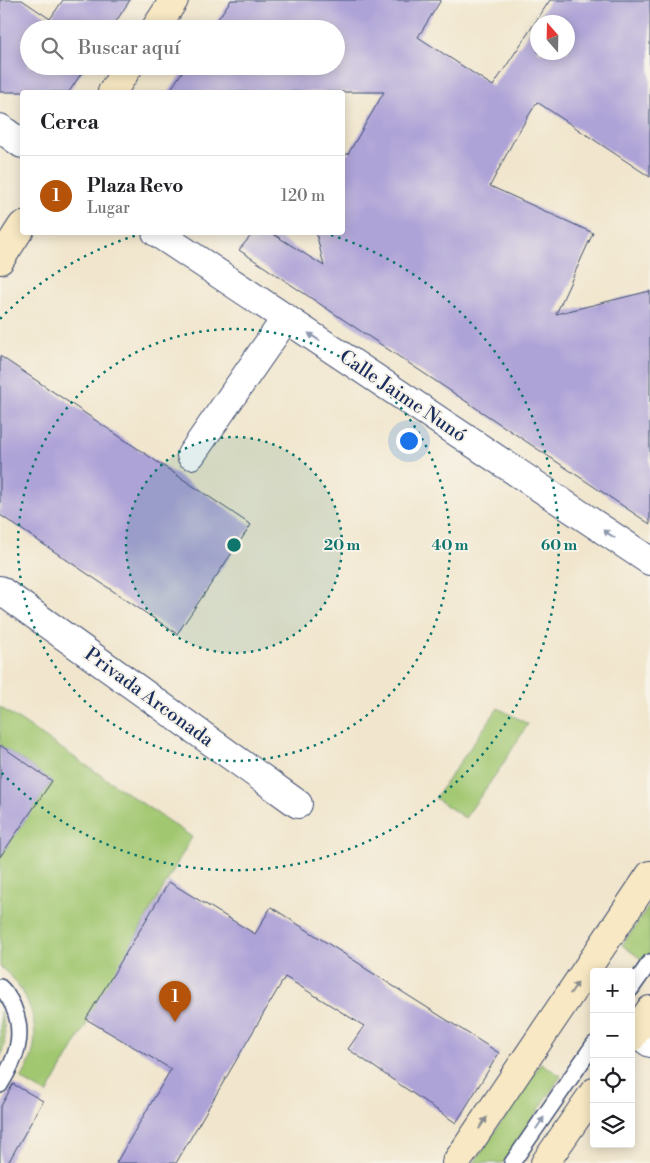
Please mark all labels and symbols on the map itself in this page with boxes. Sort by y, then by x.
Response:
north arrow [530,15,575,60]
one-way arrow [307,332,321,342]
street label: Calle Jaime Nunó [335,345,471,447]
your location [396,428,422,454]
one-way arrow [603,529,616,539]
centre of rings [225,536,243,554]
text: 20 m [324,536,361,555]
text: 40 m [431,536,469,555]
text: 60 m [541,536,578,555]
street label: Privada Arconada [80,642,219,752]
pin: 1 [159,981,191,1022]
one-way arrow [569,981,579,995]
one-way arrow [478,1116,488,1129]
one-way arrow [535,1116,544,1130]

